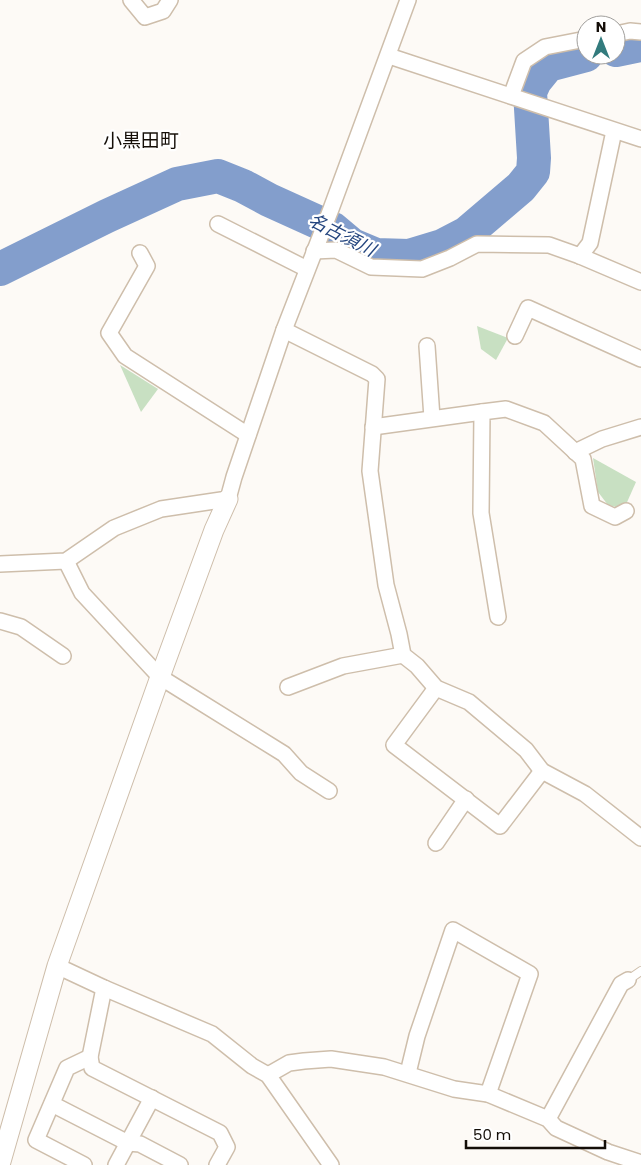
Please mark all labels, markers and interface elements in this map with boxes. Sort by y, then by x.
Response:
north arrow [576,15,626,65]
text: N [596,17,606,37]
district label: 小黒田町 [103,127,179,154]
water label: 名古須川 [304,207,382,263]
scale bar [466,1118,605,1150]
text: 50 m [473,1124,511,1145]

